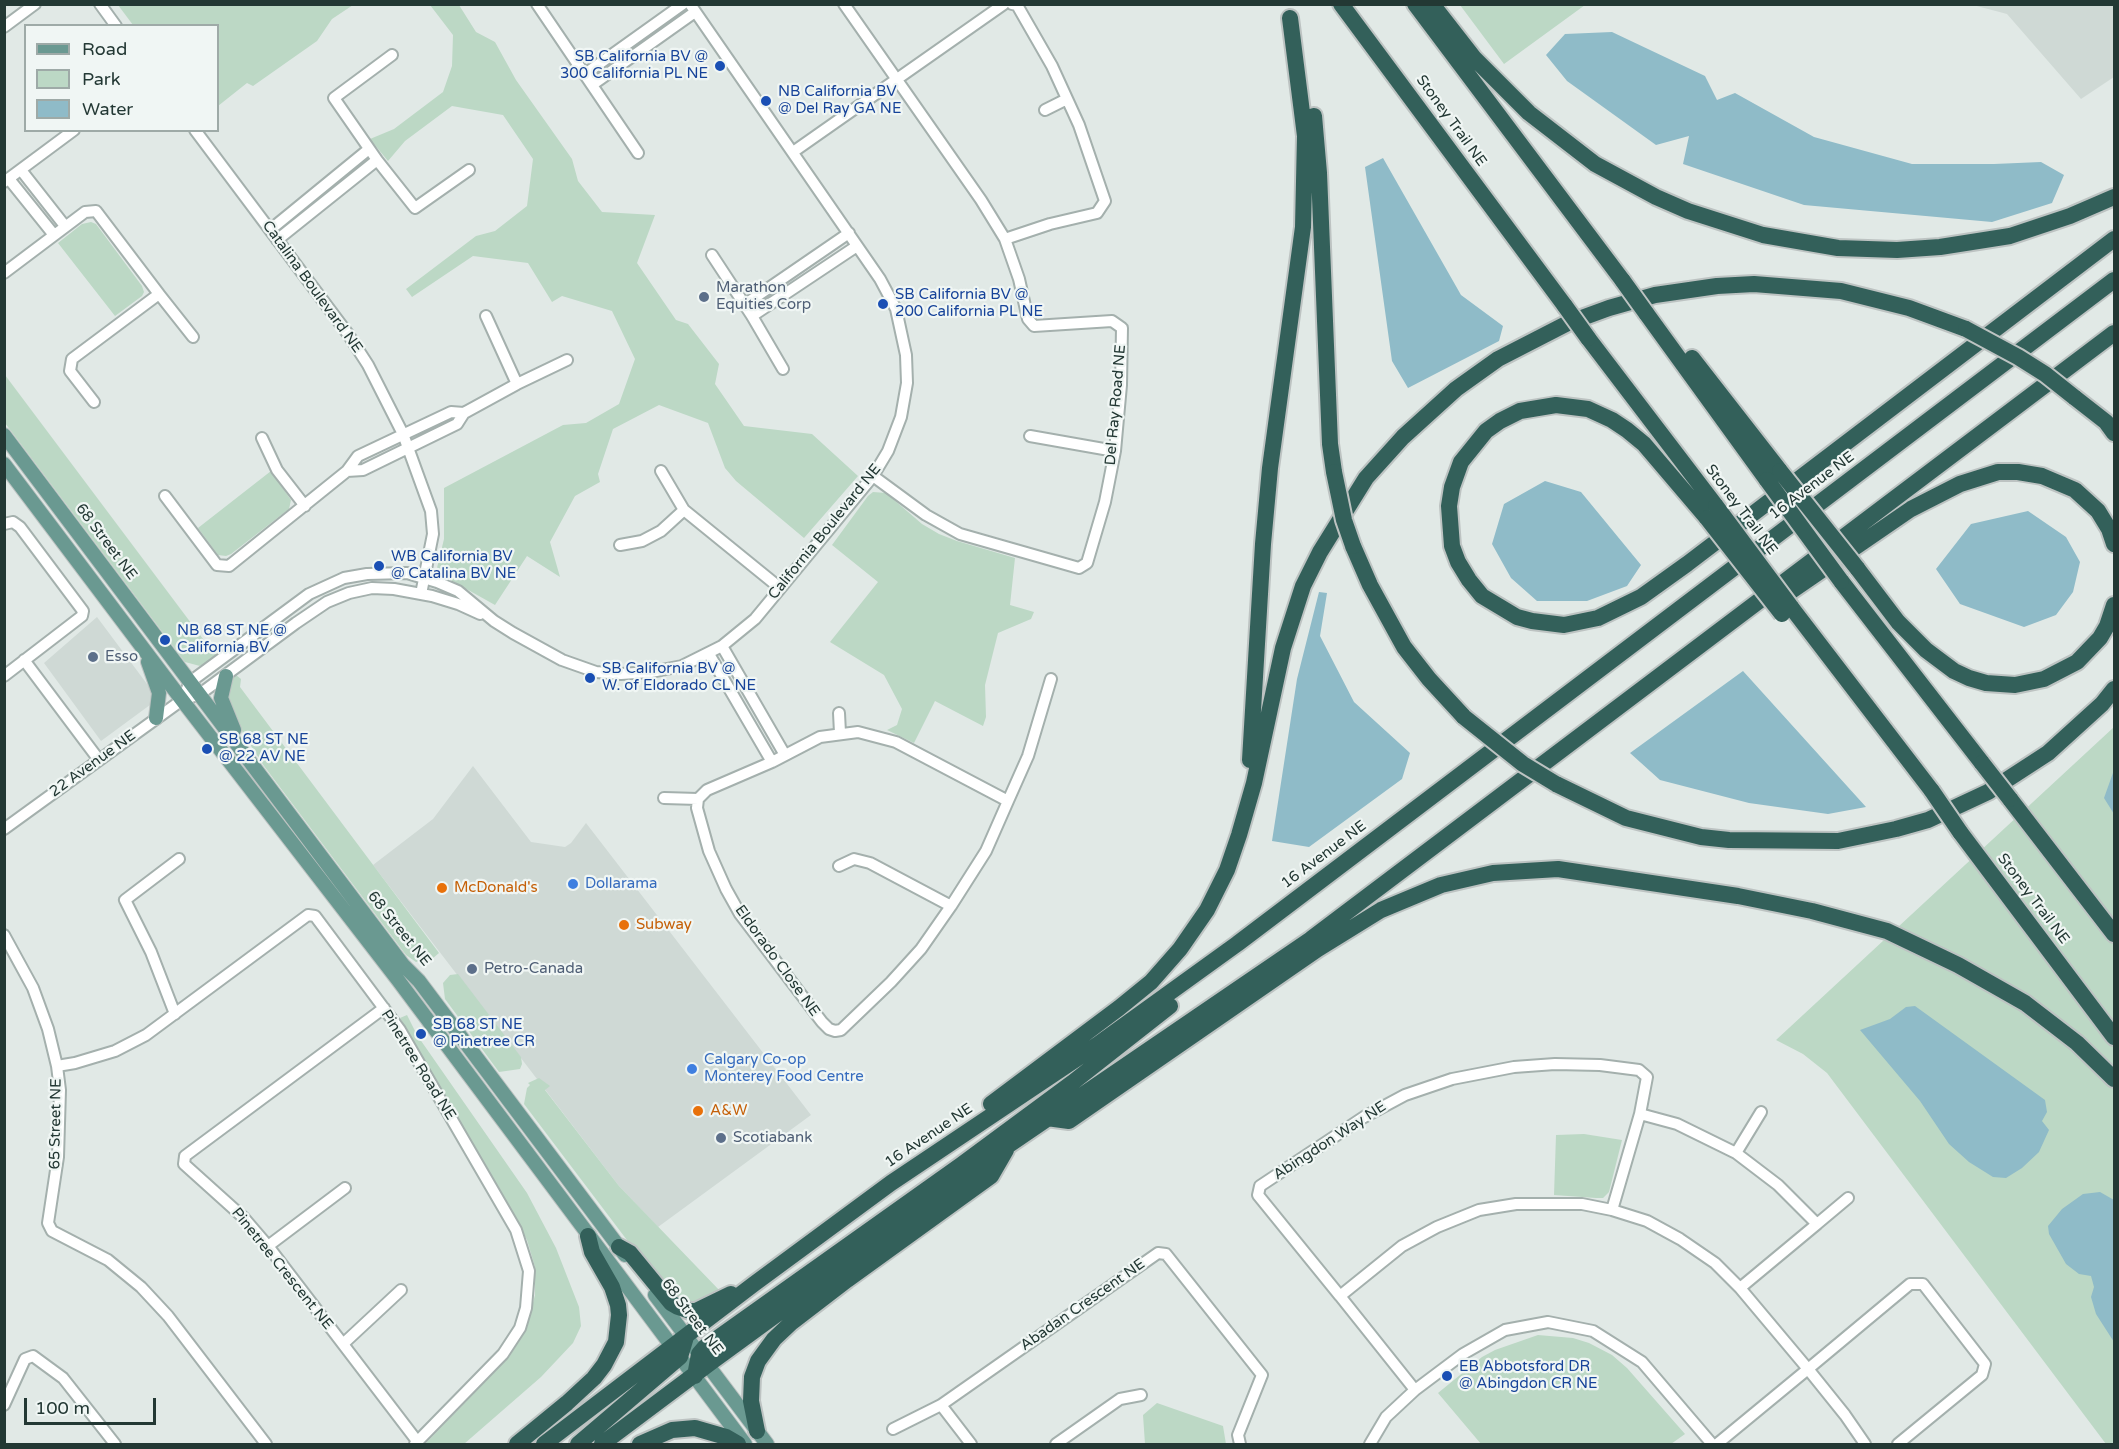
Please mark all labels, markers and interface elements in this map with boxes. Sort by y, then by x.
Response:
legend [24,24,219,132]
text: Road [82,38,127,60]
place label: SB California BV @ 300 California PL NE [560,48,708,83]
marker: SB California BV @ 300 California PL NE [713,59,727,73]
text: Park [82,68,120,90]
street label: Stoney Trail NE [1412,72,1490,170]
place label: NB California BV @ Del Ray GA NE [778,83,901,118]
marker: NB California BV @ Del Ray GA NE [759,94,773,108]
text: Water [82,98,133,120]
street label: Catalina Boulevard NE [258,217,366,357]
place label: Marathon Equities Corp [716,279,811,314]
place label: SB California BV @ 200 California PL NE [895,286,1043,321]
marker: Marathon Equities Corp [697,290,711,304]
marker: SB California BV @ 200 California PL NE [876,297,890,311]
street label: Del Ray Road NE [1102,344,1130,466]
street label: 16 Avenue NE [1766,448,1858,524]
street label: California Boulevard NE [765,461,885,603]
street label: Stoney Trail NE [1701,461,1781,559]
street label: 68 Street NE [71,500,141,584]
place label: WB California BV @ Catalina BV NE [391,548,516,583]
marker: WB California BV @ Catalina BV NE [372,559,386,573]
place label: NB 68 ST NE @ California BV [177,622,287,657]
marker: NB 68 ST NE @ California BV [158,633,172,647]
place label: Esso [105,648,138,666]
marker: Esso [86,650,100,664]
place label: SB California BV @ W. of Eldorado CL NE [602,660,756,695]
marker: SB California BV @ W. of Eldorado CL NE [583,671,597,685]
street label: 22 Avenue NE [46,727,140,801]
place label: SB 68 ST NE @ 22 AV NE [219,731,309,766]
marker: SB 68 ST NE @ 22 AV NE [200,742,214,756]
street label: 16 Avenue NE [1278,817,1370,893]
street label: Stoney Trail NE [1993,850,2073,948]
place label: Dollarama [585,875,657,893]
marker: Dollarama [566,877,580,891]
place label: McDonald's [454,879,538,897]
marker: McDonald's [435,881,449,895]
street label: 68 Street NE [363,888,435,970]
street label: Eldorado Close NE [731,902,823,1020]
place label: Subway [636,916,692,934]
marker: Subway [617,918,631,932]
place label: Petro-Canada [484,960,583,978]
marker: Petro-Canada [465,962,479,976]
street label: Pinetree Road NE [377,1007,459,1123]
place label: SB 68 ST NE @ Pinetree CR [433,1016,535,1051]
marker: SB 68 ST NE @ Pinetree CR [414,1027,428,1041]
place label: Calgary Co-op Monterey Food Centre [704,1051,864,1086]
marker: Calgary Co-op Monterey Food Centre [685,1062,699,1076]
street label: 65 Street NE [46,1078,66,1170]
street label: Abingdon Way NE [1270,1098,1390,1184]
street label: 16 Avenue NE [882,1100,976,1172]
place label: A&W [710,1102,747,1120]
marker: A&W [691,1104,705,1118]
place label: Scotiabank [733,1129,812,1147]
marker: Scotiabank [714,1131,728,1145]
street label: Pinetree Crescent NE [227,1204,337,1334]
street label: Abadan Crescent NE [1017,1255,1149,1355]
street label: 68 Street NE [657,1275,727,1359]
place label: EB Abbotsford DR @ Abingdon CR NE [1459,1358,1598,1393]
marker: EB Abbotsford DR @ Abingdon CR NE [1440,1369,1454,1383]
scale bar [27,1386,159,1424]
text: 100 m [35,1397,90,1419]

